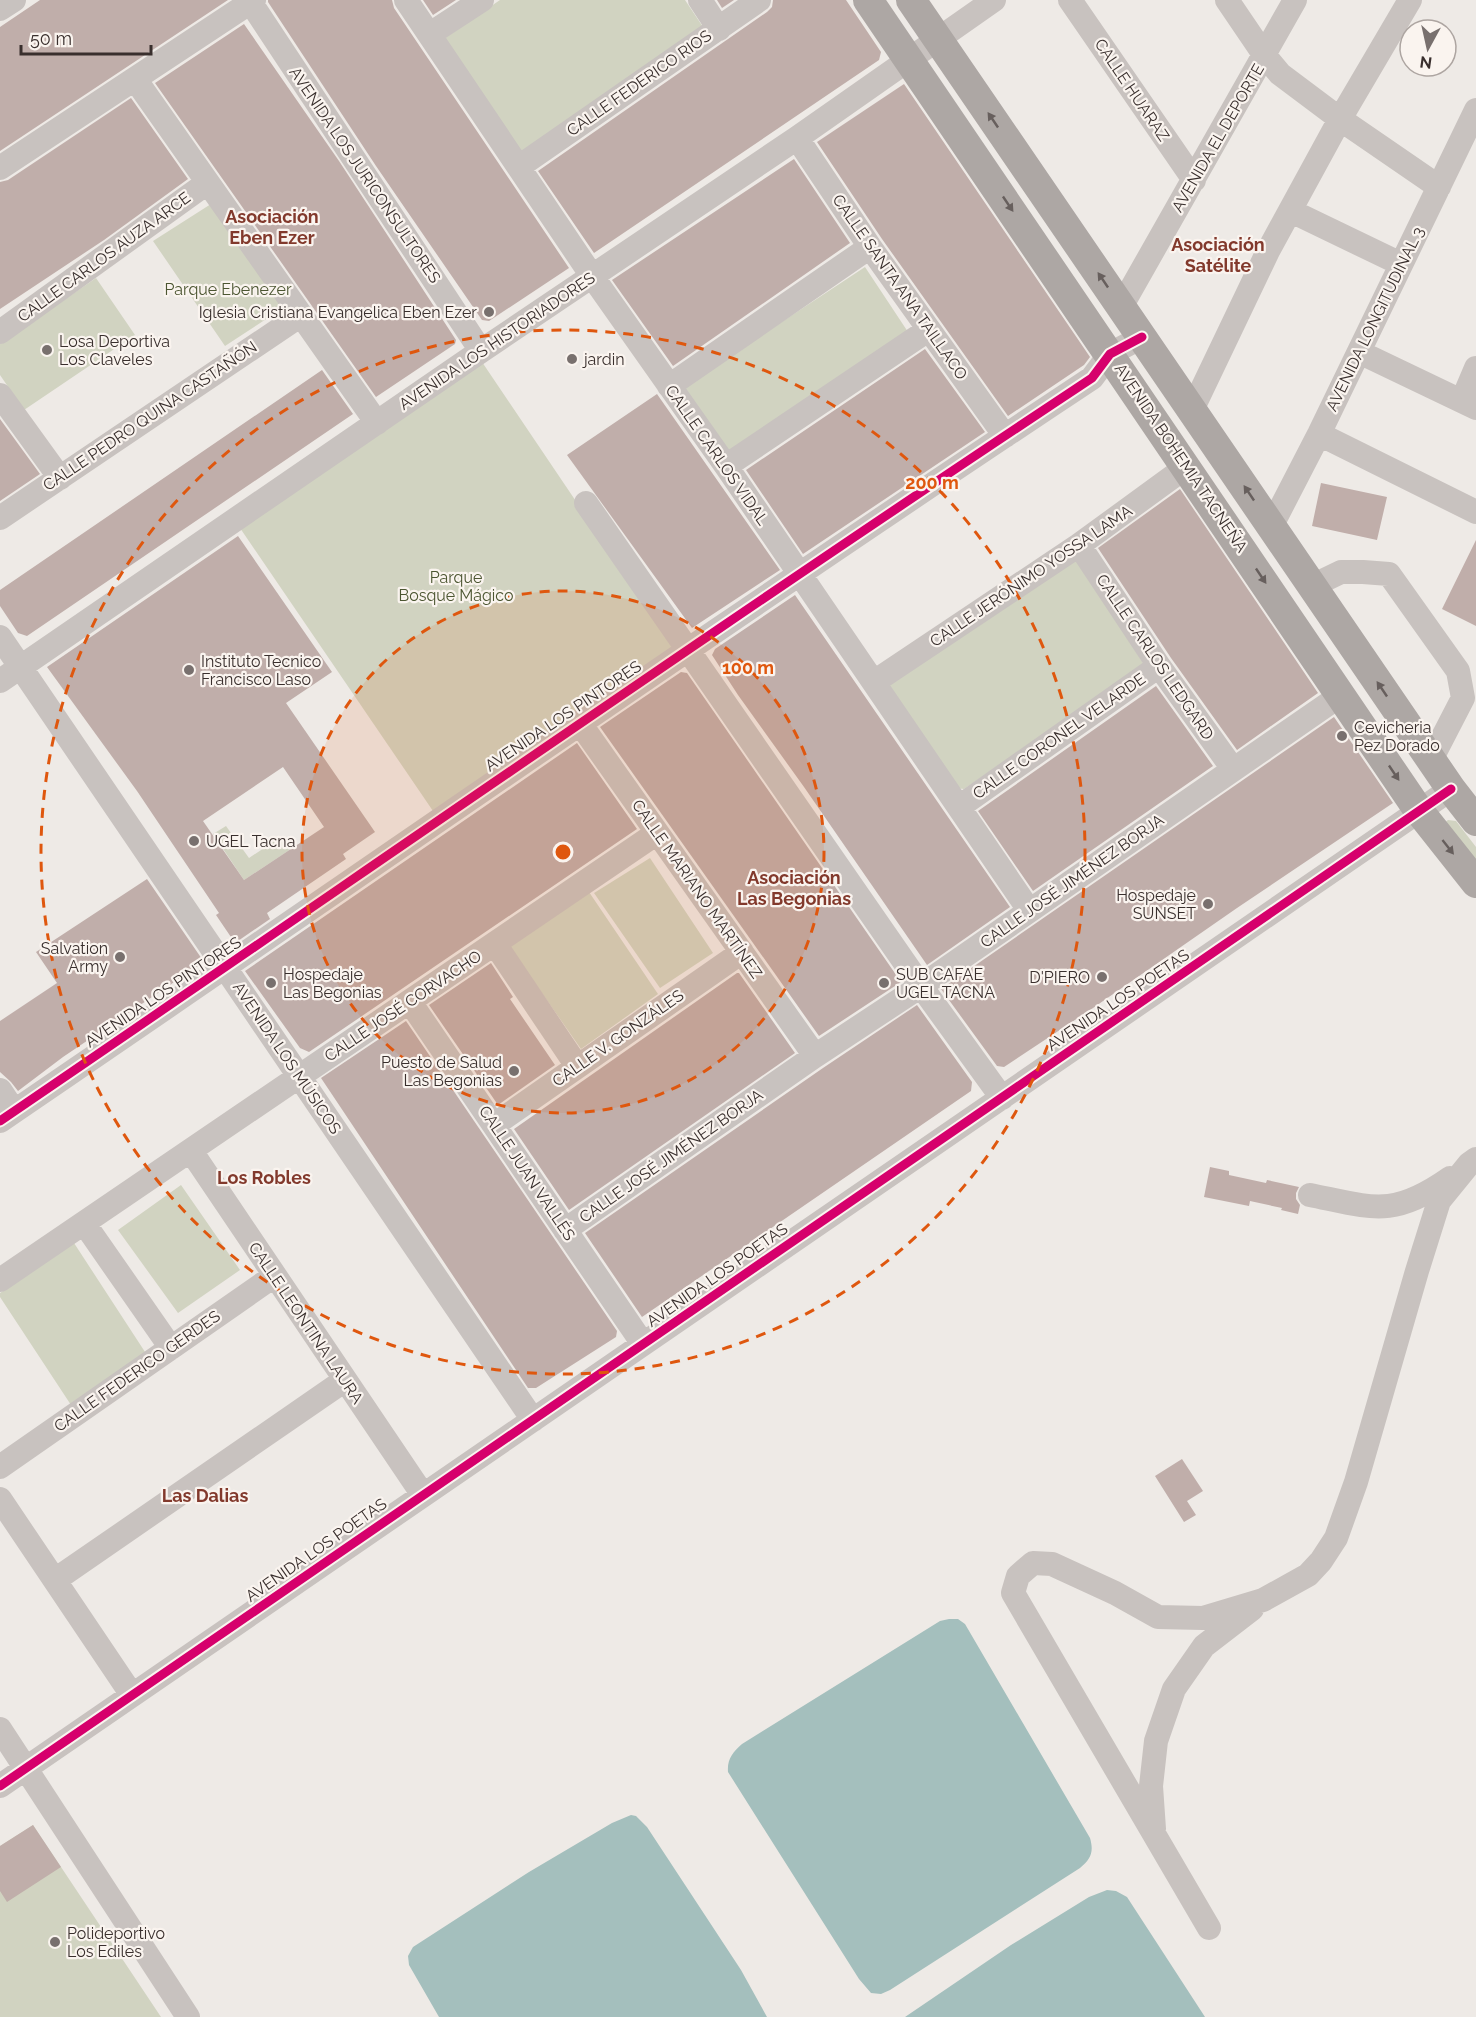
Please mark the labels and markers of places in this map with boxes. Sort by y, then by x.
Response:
place label: Iglesia Cristiana Evangelica Eben Ezer [199,303,477,322]
marker: Iglesia Cristiana Evangelica Eben Ezer [482,305,496,319]
place label: Losa Deportiva Los Claveles [59,332,170,369]
marker: Losa Deportiva Los Claveles [40,343,54,357]
place label: jardin [582,350,624,369]
marker: jardin [565,352,579,366]
place label: Instituto Tecnico Francisco Laso [201,652,321,689]
marker: Instituto Tecnico Francisco Laso [182,663,196,677]
place label: Cevicheria Pez Dorado [1354,718,1440,755]
marker: Cevicheria Pez Dorado [1335,729,1349,743]
place label: UGEL Tacna [206,832,295,851]
marker: UGEL Tacna [187,834,201,848]
centre of rings [553,842,573,862]
place label: Hospedaje SUNSET [1116,886,1196,923]
marker: Hospedaje SUNSET [1201,897,1215,911]
place label: Salvation Army [41,939,108,976]
marker: Salvation Army [113,950,127,964]
place label: Hospedaje Las Begonias [283,965,382,1002]
place label: SUB CAFAE UGEL TACNA [896,965,995,1002]
place label: D'PIERO [1029,968,1090,987]
marker: D'PIERO [1095,970,1109,984]
marker: Hospedaje Las Begonias [264,976,278,990]
marker: SUB CAFAE UGEL TACNA [877,976,891,990]
place label: Puesto de Salud Las Begonias [381,1053,502,1090]
marker: Puesto de Salud Las Begonias [507,1064,521,1078]
place label: Polideportivo Los Ediles [67,1924,165,1961]
marker: Polideportivo Los Ediles [48,1935,62,1949]

